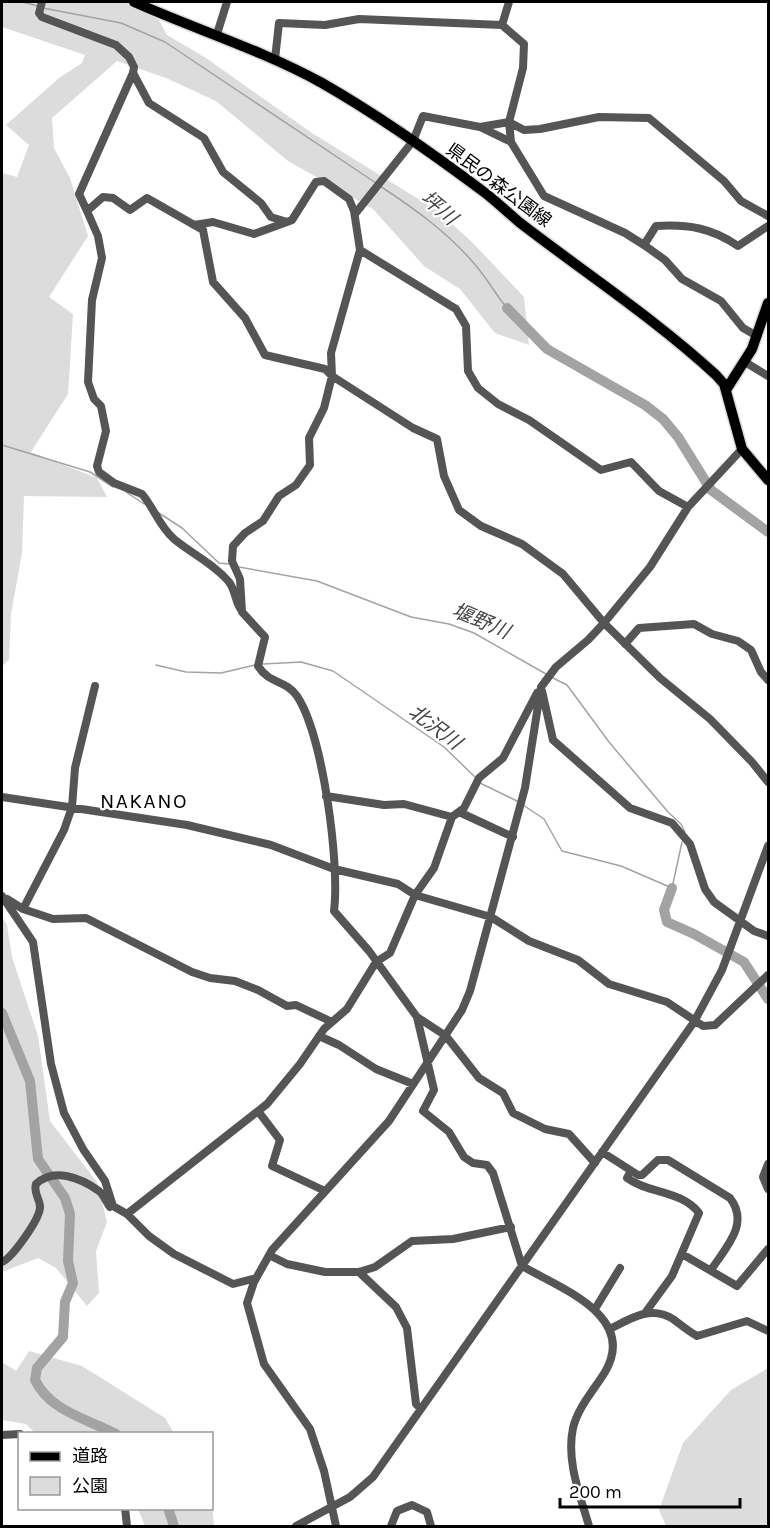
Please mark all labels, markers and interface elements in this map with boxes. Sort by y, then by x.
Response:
street label: 県民の森公園線 [442,138,556,232]
water label: 坪川 [416,186,463,231]
water label: 堰野川 [449,599,515,644]
water label: 北沢川 [404,700,467,755]
district label: NAKANO [100,789,188,813]
legend [18,1432,213,1510]
text: 道路 [72,1445,108,1467]
scale bar [560,1471,740,1509]
text: 公園 [72,1475,108,1497]
text: 200 m [569,1481,622,1503]

